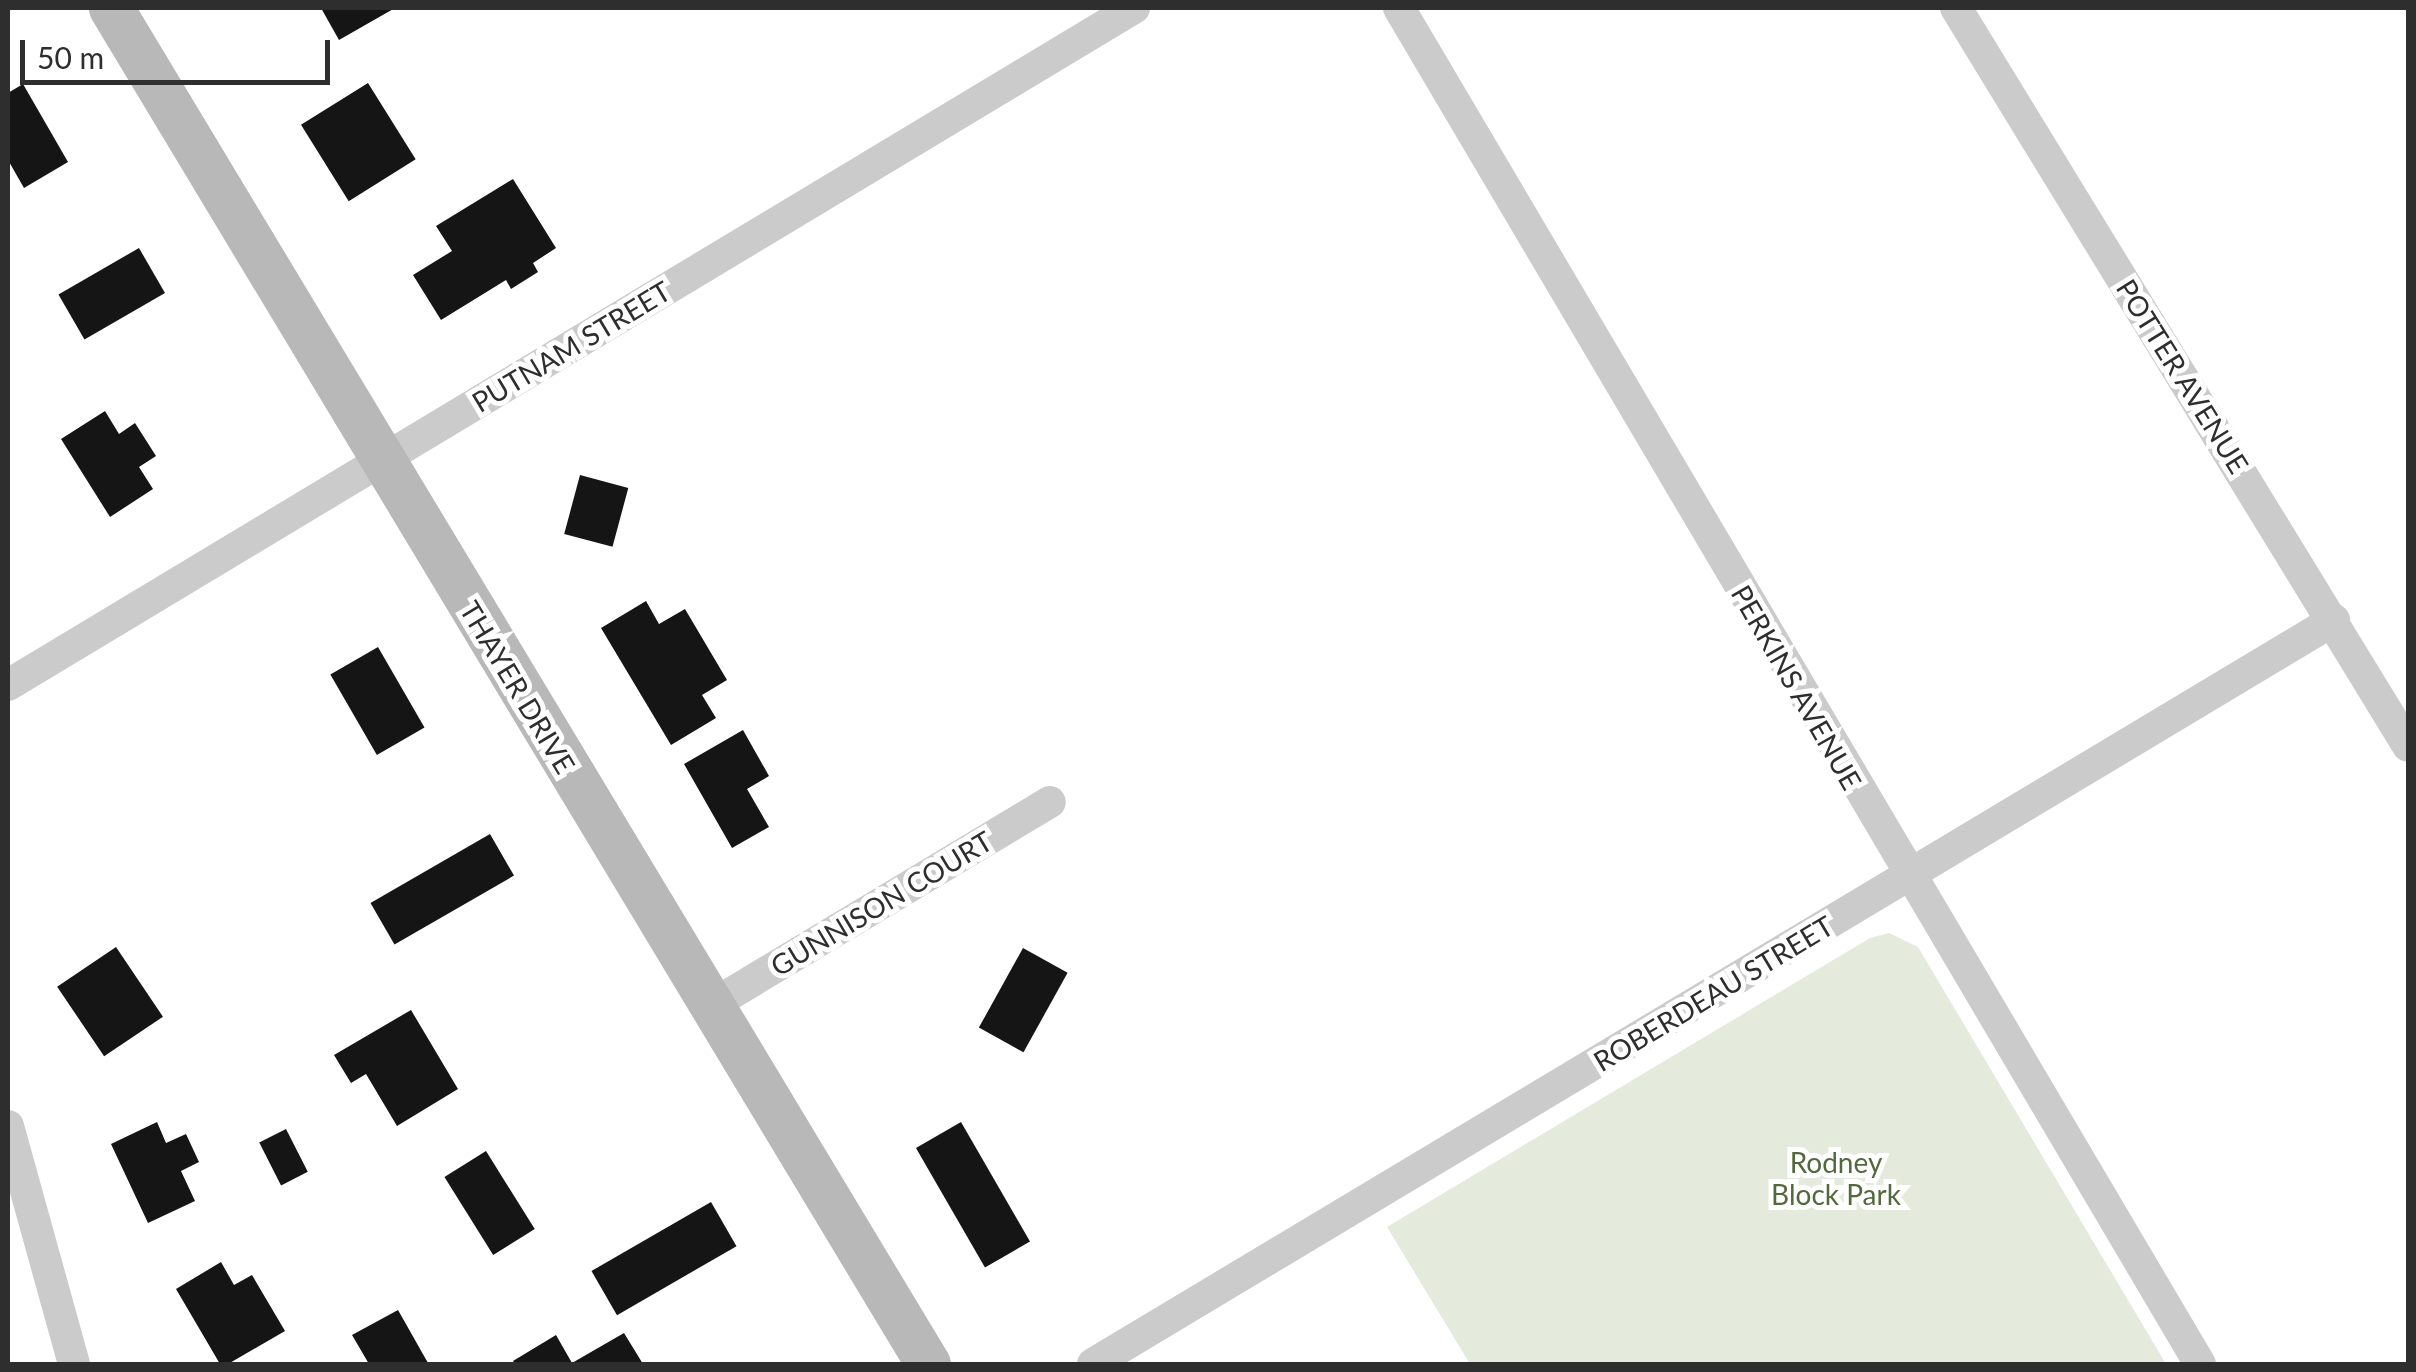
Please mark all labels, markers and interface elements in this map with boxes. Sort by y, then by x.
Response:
scale bar [25,20,335,82]
text: 50 m [37,39,104,75]
street label: POTTER AVENUE [2110,273,2256,479]
street label: PUTNAM STREET [466,274,676,418]
street label: PERKINS AVENUE [1725,578,1869,796]
street label: THAYER DRIVE [453,595,583,779]
street label: GUNNISON COURT [764,824,998,982]
street label: ROBERDEAU STREET [1587,908,1839,1078]
park label: Rodney Block Park [1771,1145,1901,1211]

